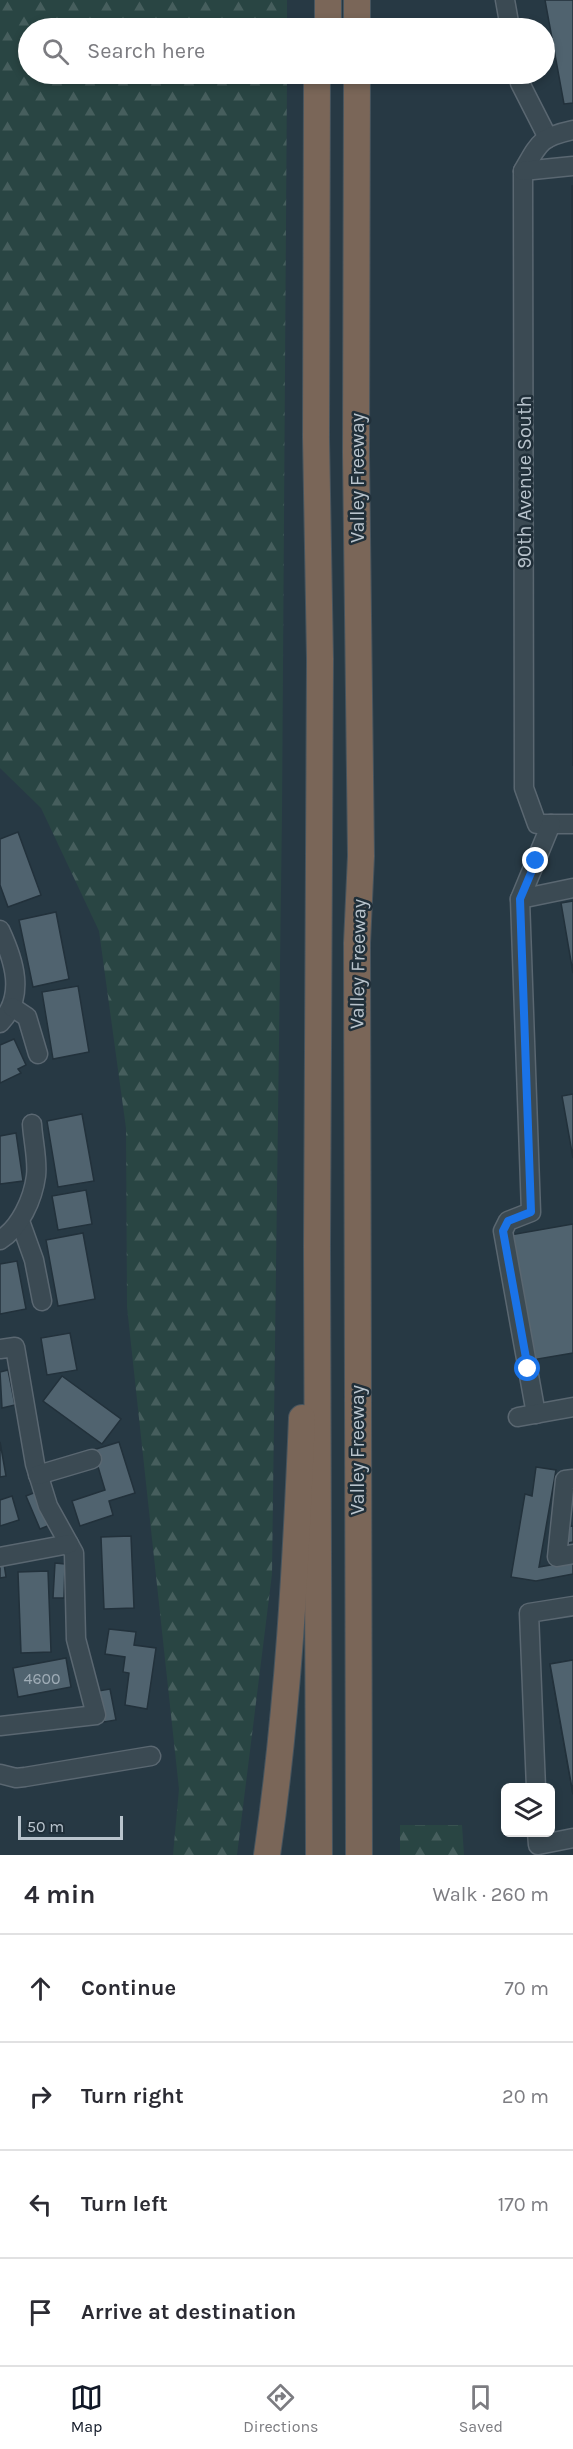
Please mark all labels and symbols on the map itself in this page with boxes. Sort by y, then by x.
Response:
street label: 90th Avenue South [513,395,536,569]
street label: Valley Freeway [346,413,369,543]
route end [522,847,548,873]
street label: Valley Freeway [345,899,371,1029]
route start [514,1355,540,1381]
street label: Valley Freeway [346,1385,369,1515]
house number: 4600 [23,1669,61,1688]
scale bar [18,1813,123,1840]

